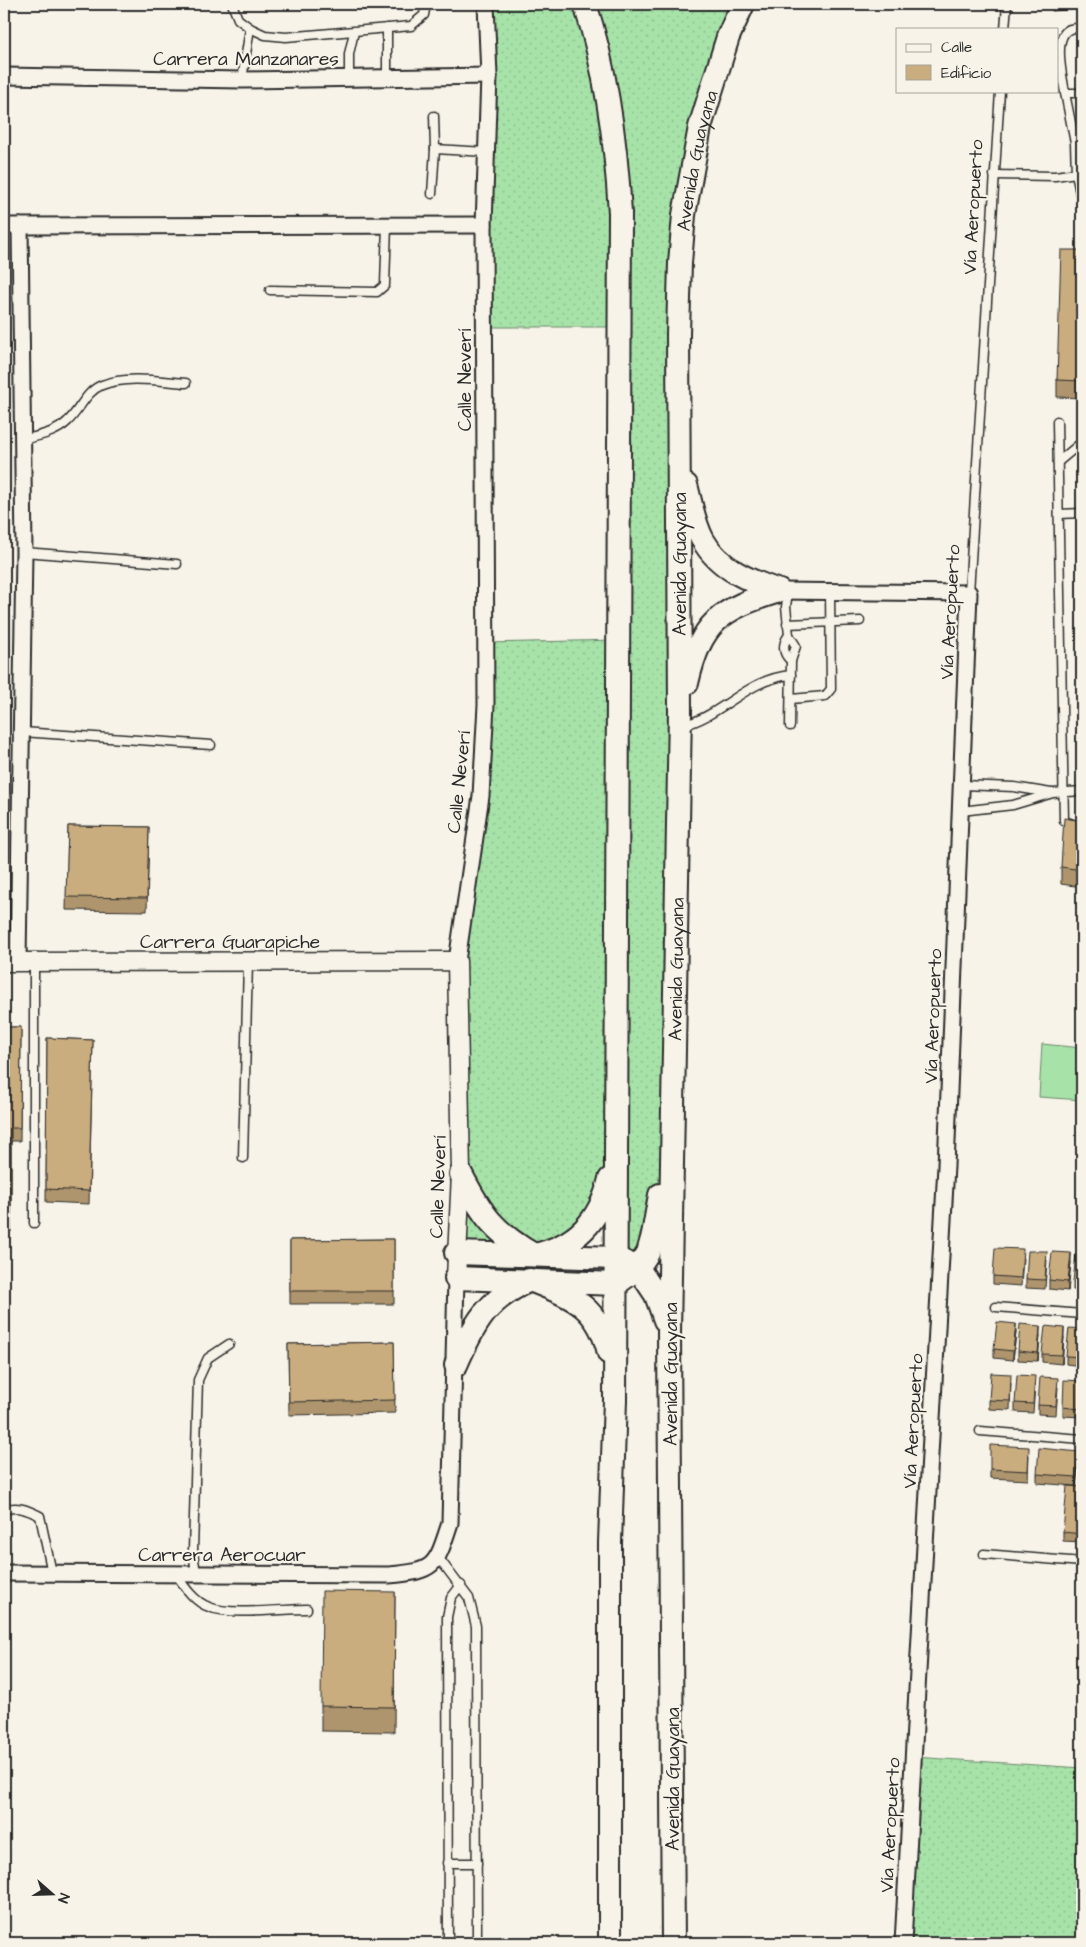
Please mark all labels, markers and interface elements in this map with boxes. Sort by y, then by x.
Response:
legend [896,28,1058,92]
text: Calle [941,37,972,58]
street label: Carrera Manzanares [153,46,339,73]
text: Edificio [941,63,992,84]
street label: Avenida Guayana [671,87,726,232]
street label: Vía Aeropuerto [956,139,991,275]
street label: Calle Neverí [452,329,479,431]
street label: Avenida Guayana [667,492,695,636]
street label: Vía Aeropuerto [933,544,968,680]
street label: Calle Neverí [441,730,478,835]
street label: Avenida Guayana [662,897,692,1041]
street label: Carrera Guarapiche [140,929,320,956]
street label: Vía Aeropuerto [918,948,949,1084]
street label: Calle Neverí [423,1135,454,1239]
street label: Avenida Guayana [658,1302,686,1446]
street label: Vía Aeropuerto [896,1353,931,1489]
street label: Carrera Aerocuar [138,1542,306,1569]
street label: Avenida Guayana [660,1707,688,1851]
street label: Vía Aeropuerto [873,1757,908,1893]
north arrow [28,1870,78,1920]
text: N [52,1891,74,1906]

